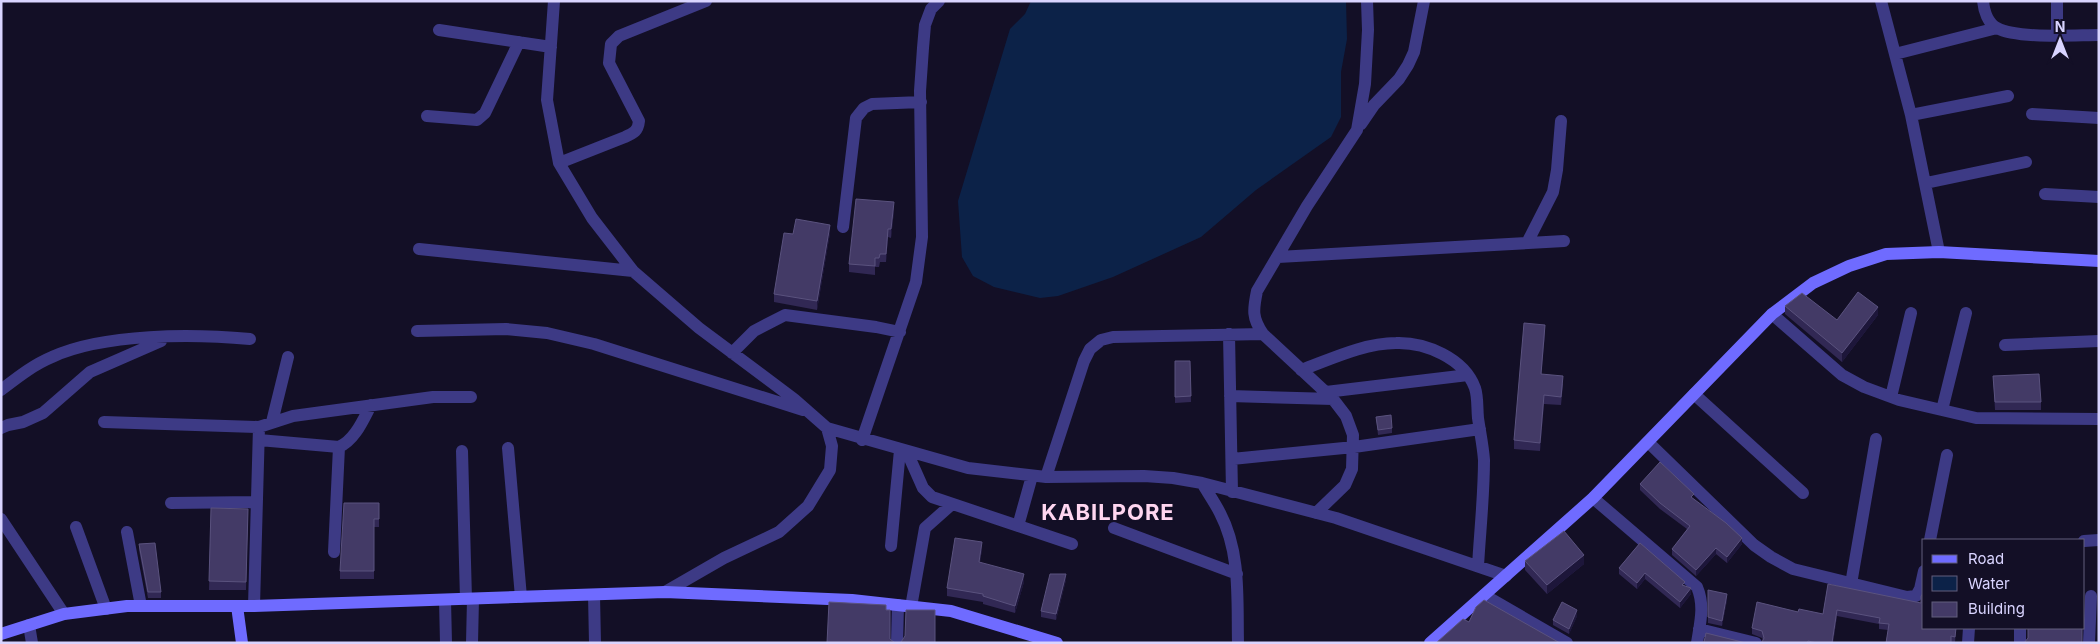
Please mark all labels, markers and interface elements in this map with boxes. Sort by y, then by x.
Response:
north arrow [2035,15,2085,65]
text: N [2055,18,2065,35]
district label: KABILPORE [1041,499,1175,525]
legend [1922,539,2085,629]
text: Road [1968,549,2004,568]
text: Water [1968,574,2010,593]
text: Building [1968,599,2025,618]

